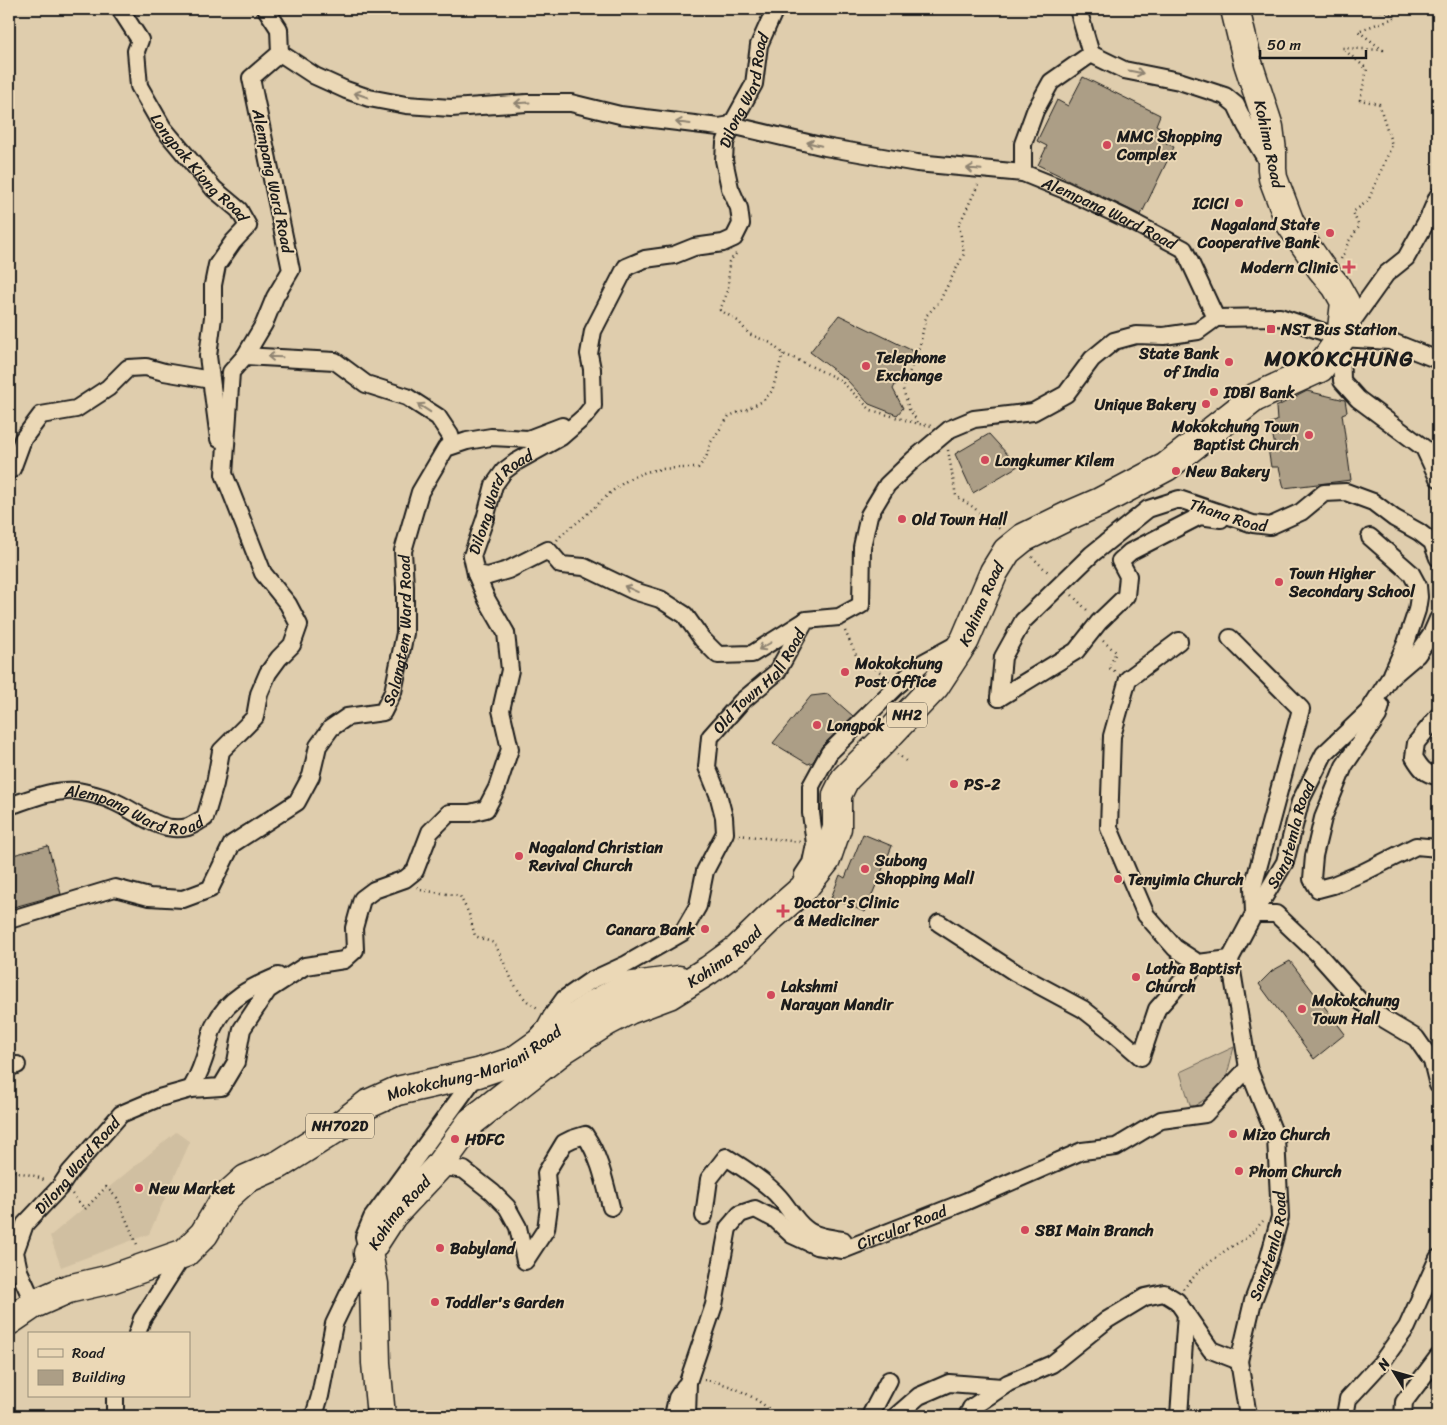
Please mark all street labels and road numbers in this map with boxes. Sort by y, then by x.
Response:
street label: Dilong Ward Road [710,27,778,152]
street label: Kohima Road [1246,97,1293,192]
street label: Alempang Ward Road [243,105,303,257]
street label: Longpak Kiong Road [143,107,258,228]
street label: Alempang Ward Road [1037,167,1184,258]
street label: Dilong Ward Road [459,440,540,559]
street label: Thana Road [1186,489,1270,540]
street label: Salangtem Ward Road [374,553,420,711]
street label: Kohima Road [950,554,1013,652]
street label: Old Town Hall Road [705,621,814,740]
road number: NH2 [887,702,927,728]
street label: Sangtemla Road [1258,774,1324,894]
street label: Alempang Ward Road [63,776,211,843]
street label: Kohima Road [680,917,770,995]
street label: Mokokchung-Mariani Road [381,1016,569,1109]
street label: Dilong Ward Road [27,1108,128,1221]
road number: NH702D [306,1114,374,1138]
street label: Kohima Road [359,1167,439,1256]
street label: Sangtemla Road [1240,1189,1294,1305]
street label: Circular Road [852,1195,953,1258]

